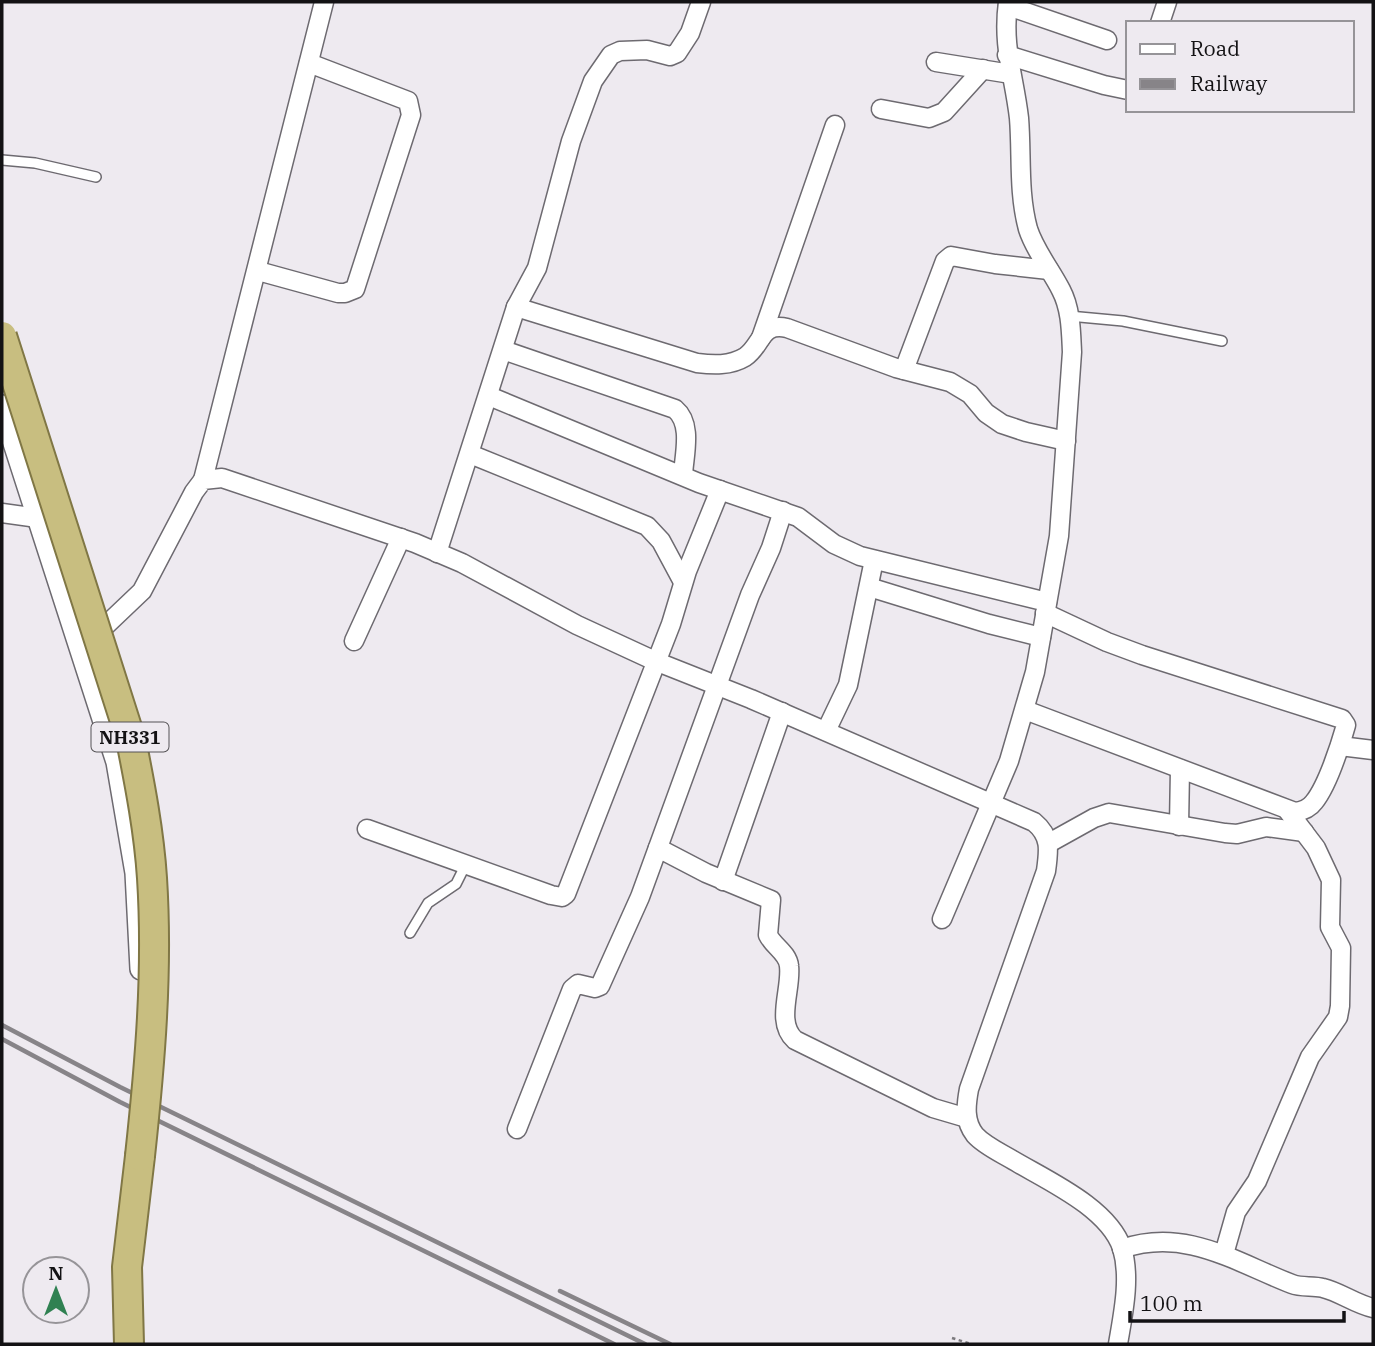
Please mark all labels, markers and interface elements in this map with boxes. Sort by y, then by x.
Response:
legend [1126,21,1354,112]
text: Road [1190,34,1240,62]
text: Railway [1190,69,1268,97]
road number: NH331 [92,722,168,752]
north arrow [21,1255,91,1325]
text: N [48,1261,64,1285]
scale bar [1130,1280,1344,1324]
text: 100 m [1140,1289,1203,1317]

